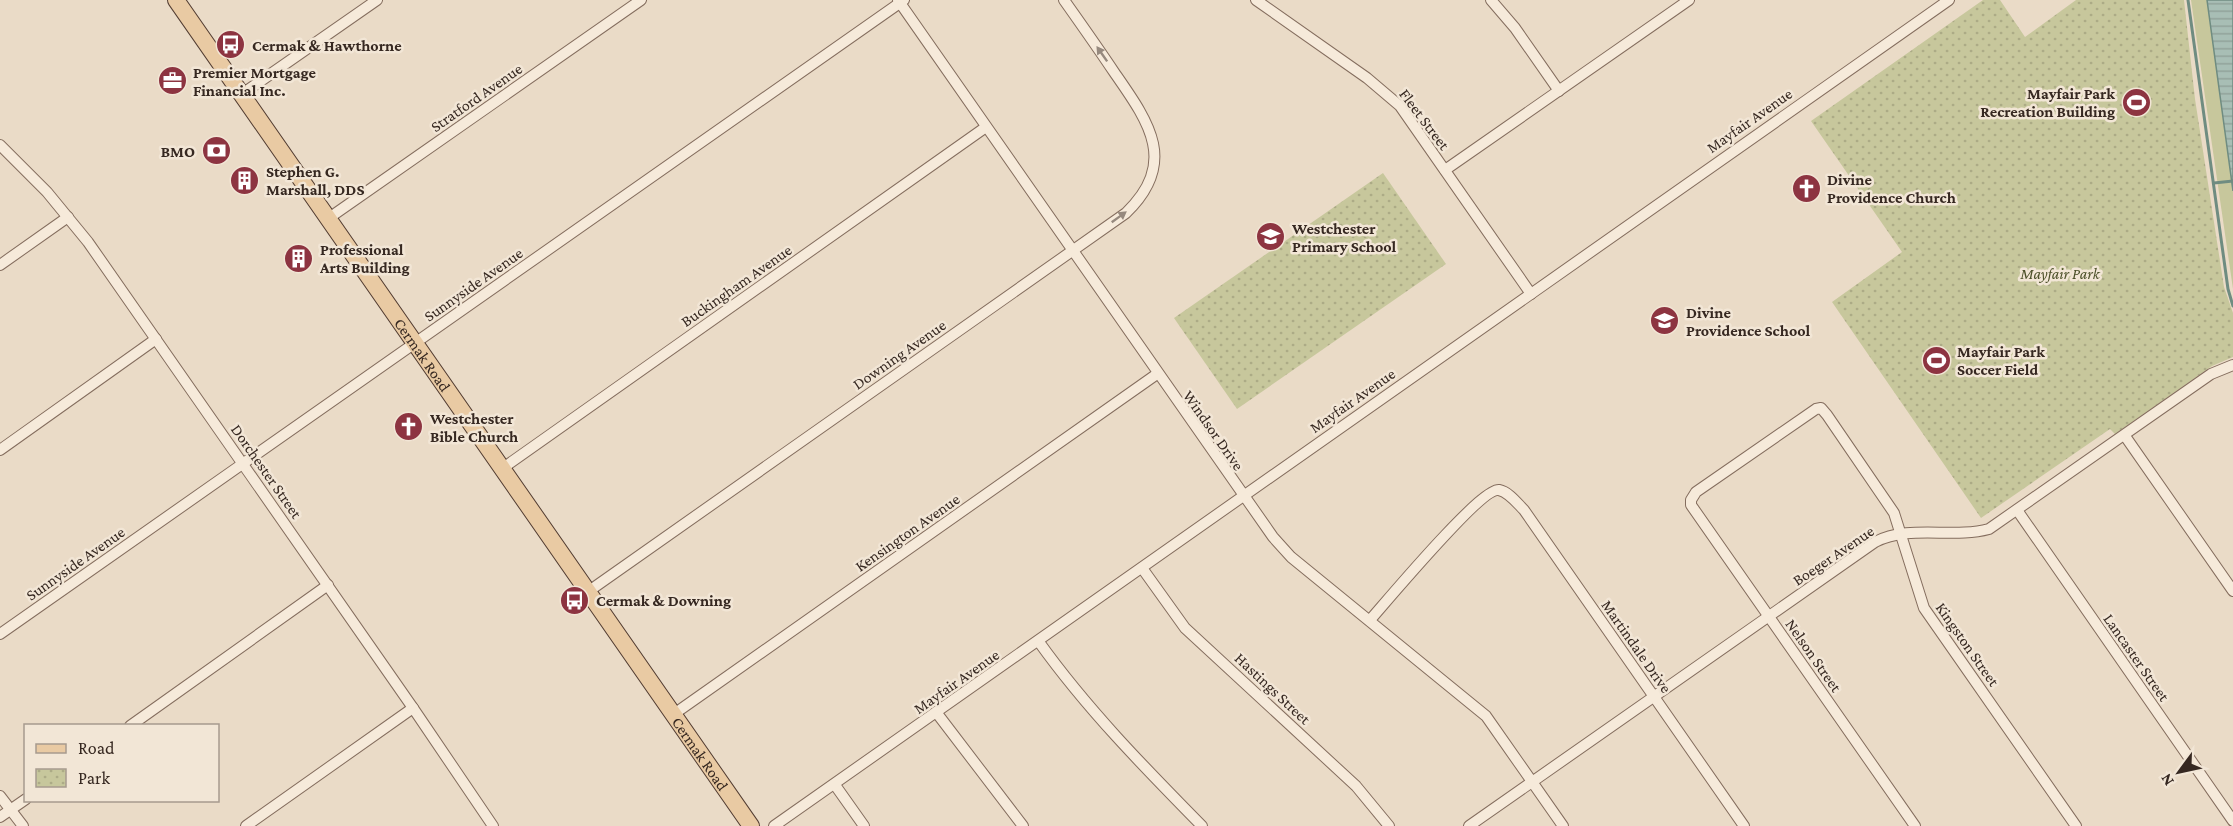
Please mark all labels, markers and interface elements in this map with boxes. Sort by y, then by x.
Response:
bus stop icon: Cermak & Hawthorne [215,29,247,61]
place label: Cermak & Hawthorne [252,37,402,54]
one-way arrow [1096,47,1108,63]
street label: Stratford Avenue [427,60,525,135]
place label: Premier Mortgage Financial Inc. [193,64,316,99]
office icon: Premier Mortgage Financial Inc. [156,65,188,97]
street label: Fleet Street [1396,85,1453,154]
street label: Mayfair Avenue [1703,85,1796,157]
place label: Mayfair Park Recreation Building [1980,85,2115,120]
sports icon: Mayfair Park Recreation Building [2120,86,2152,118]
bank icon: BMO [200,135,232,167]
place label: BMO [161,143,195,160]
place label: Stephen G. Marshall, DDS [266,163,364,198]
building icon: Stephen G. Marshall, DDS [229,164,261,196]
place label: Divine Providence Church [1827,171,1956,206]
church icon: Divine Providence Church [1790,172,1822,204]
one-way arrow [1111,211,1127,223]
place label: Westchester Primary School [1291,220,1397,255]
school or university icon: Westchester Primary School [1255,221,1287,253]
place label: Professional Arts Building [319,241,410,276]
street label: Buckingham Avenue [678,241,795,331]
building icon: Professional Arts Building [283,242,315,274]
street label: Sunnyside Avenue [421,244,526,326]
park label: Mayfair Park [2019,265,2101,283]
place label: Divine Providence School [1686,304,1811,339]
school or university icon: Divine Providence School [1649,305,1681,337]
street label: Cermak Road [391,315,454,395]
street label: Downing Avenue [850,316,950,394]
place label: Mayfair Park Soccer Field [1957,343,2045,378]
sports icon: Mayfair Park Soccer Field [1920,344,1952,376]
street label: Mayfair Avenue [1306,365,1399,437]
street label: Windsor Drive [1180,387,1247,473]
place label: Westchester Bible Church [429,410,518,445]
church icon: Westchester Bible Church [393,411,425,443]
street label: Dorchester Street [228,421,306,522]
street label: Kensington Avenue [852,490,963,576]
street label: Boeger Avenue [1789,522,1878,590]
street label: Sunnyside Avenue [23,523,128,605]
bus stop icon: Cermak & Downing [559,584,591,616]
place label: Cermak & Downing [596,592,731,609]
street label: Martindale Drive [1598,597,1675,696]
street label: Kingston Street [1932,599,2003,690]
street label: Lancaster Street [2100,610,2173,705]
street label: Nelson Street [1782,616,1845,696]
street label: Mayfair Avenue [910,646,1003,718]
street label: Hastings Street [1231,649,1314,729]
street label: Cermak Road [669,714,732,794]
legend [24,724,219,802]
text: Road [78,738,115,758]
north arrow [2149,742,2209,802]
text: Park [78,768,110,788]
text: N [2157,771,2177,789]

